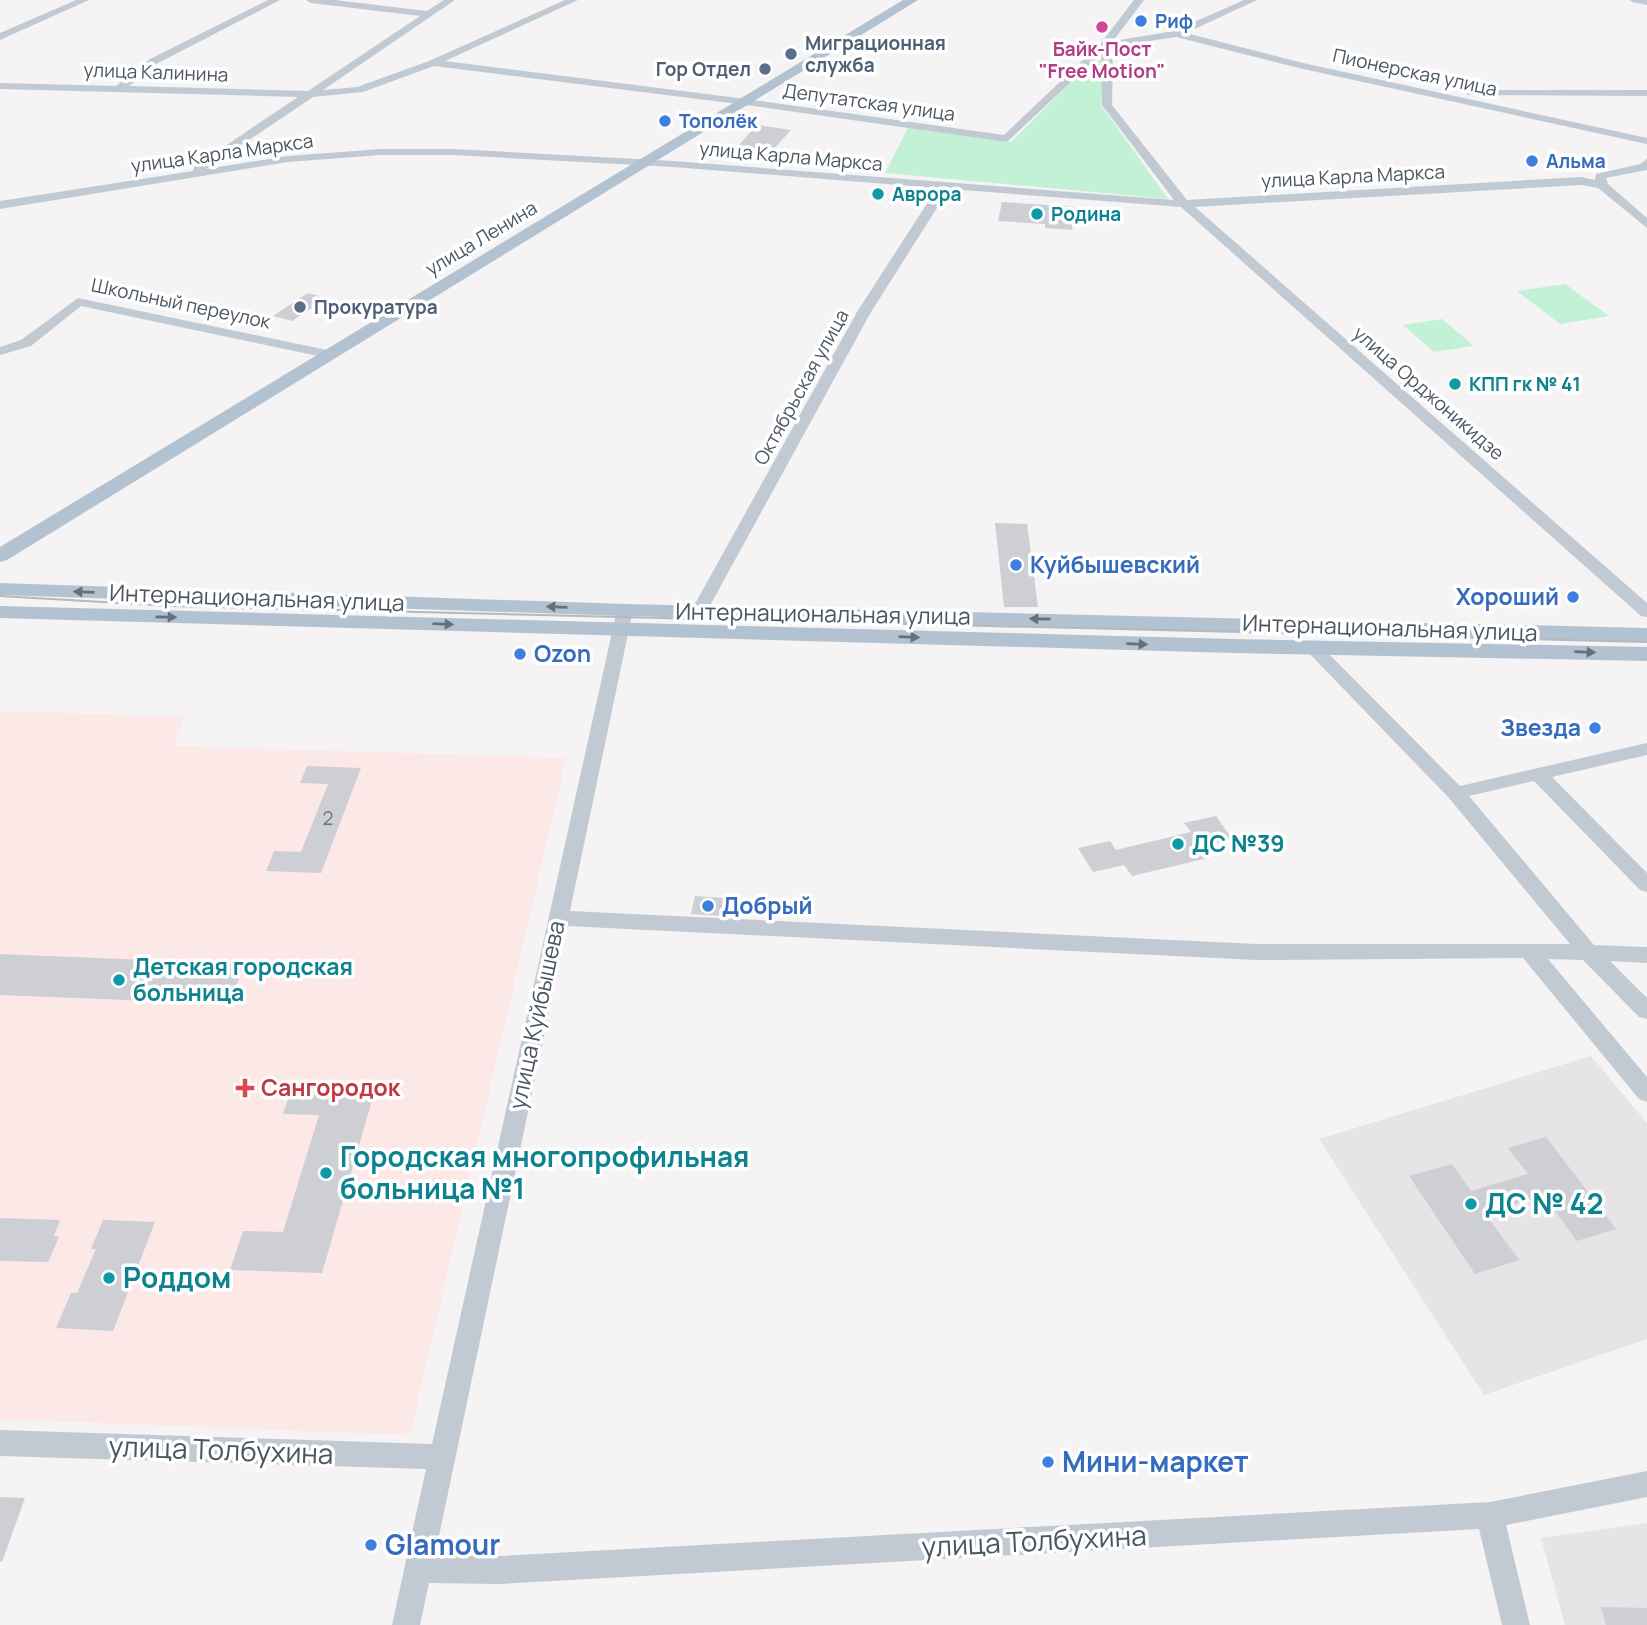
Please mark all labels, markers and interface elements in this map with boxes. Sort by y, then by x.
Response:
place label: Риф [1155,8,1193,34]
marker: Риф [1133,13,1149,29]
marker: Байк-Пост "Free Motion" [1094,19,1110,35]
place label: Миграционная служба [805,30,946,78]
place label: Байк-Пост "Free Motion" [1039,36,1165,84]
street label: Пионерская улица [1330,42,1500,102]
marker: Миграционная служба [783,46,799,62]
street label: улица Калинина [83,56,229,88]
place label: Гор Отдел [656,56,751,82]
marker: Гор Отдел [757,61,773,77]
street label: Депутатская улица [781,77,957,127]
place label: Тополёк [679,108,758,134]
marker: Тополёк [657,113,673,129]
street label: улица Карла Маркса [129,127,315,179]
street label: улица Карла Маркса [698,135,884,177]
place label: Альма [1546,148,1606,174]
marker: Альма [1524,153,1540,169]
street label: улица Карла Маркса [1261,158,1445,194]
place label: Аврора [892,181,961,207]
marker: Аврора [870,186,886,202]
street label: улица Ленина [420,194,542,282]
place label: Родина [1051,201,1121,227]
marker: Родина [1029,206,1045,222]
street label: Школьный переулок [89,271,273,335]
place label: Прокуратура [314,294,438,320]
marker: Прокуратура [292,299,308,315]
street label: Октябрьская улица [747,305,855,469]
street label: улица Орджоникидзе [1348,320,1510,466]
place label: КПП гк № 41 [1469,371,1581,397]
marker: КПП гк № 41 [1447,376,1463,392]
place label: Куйбышевский [1030,548,1200,580]
marker: Куйбышевский [1008,557,1024,573]
street label: Интернациональная улица [109,576,405,618]
place label: Хороший [1456,580,1559,612]
one-way arrow [73,587,95,598]
marker: Хороший [1565,589,1581,605]
street label: Интернациональная улица [675,594,971,632]
one-way arrow [545,602,567,613]
street label: Интернациональная улица [1242,606,1538,648]
one-way arrow [155,611,177,623]
one-way arrow [1029,614,1051,625]
one-way arrow [432,618,454,630]
one-way arrow [899,632,921,643]
place label: Ozon [534,637,591,669]
one-way arrow [1126,638,1148,649]
marker: Ozon [512,646,528,662]
one-way arrow [1574,646,1596,657]
place label: Звезда [1500,711,1581,743]
marker: Звезда [1587,720,1603,736]
house number: 2 [323,805,333,831]
place label: ДС №39 [1192,827,1285,859]
marker: ДС №39 [1170,836,1186,852]
place label: Добрый [722,889,812,921]
marker: Добрый [700,898,716,914]
street label: улица Куйбышева [500,917,572,1112]
place label: Детская городская больница [133,950,353,1008]
marker: Детская городская больница [111,972,127,988]
place label: Сангородок [261,1071,401,1103]
marker: Сангородок [235,1078,255,1098]
place label: Городская многопрофильная больница №1 [340,1137,749,1207]
marker: Городская многопрофильная больница №1 [318,1165,334,1181]
place label: ДС № 42 [1485,1184,1603,1222]
marker: ДС № 42 [1463,1196,1479,1212]
place label: Роддом [123,1258,231,1296]
marker: Роддом [101,1270,117,1286]
street label: улица Толбухина [108,1426,334,1472]
place label: Мини-маркет [1062,1442,1249,1480]
marker: Мини-маркет [1040,1454,1056,1470]
street label: улица Толбухина [921,1515,1147,1565]
place label: Glamour [385,1525,500,1563]
marker: Glamour [363,1537,379,1553]

